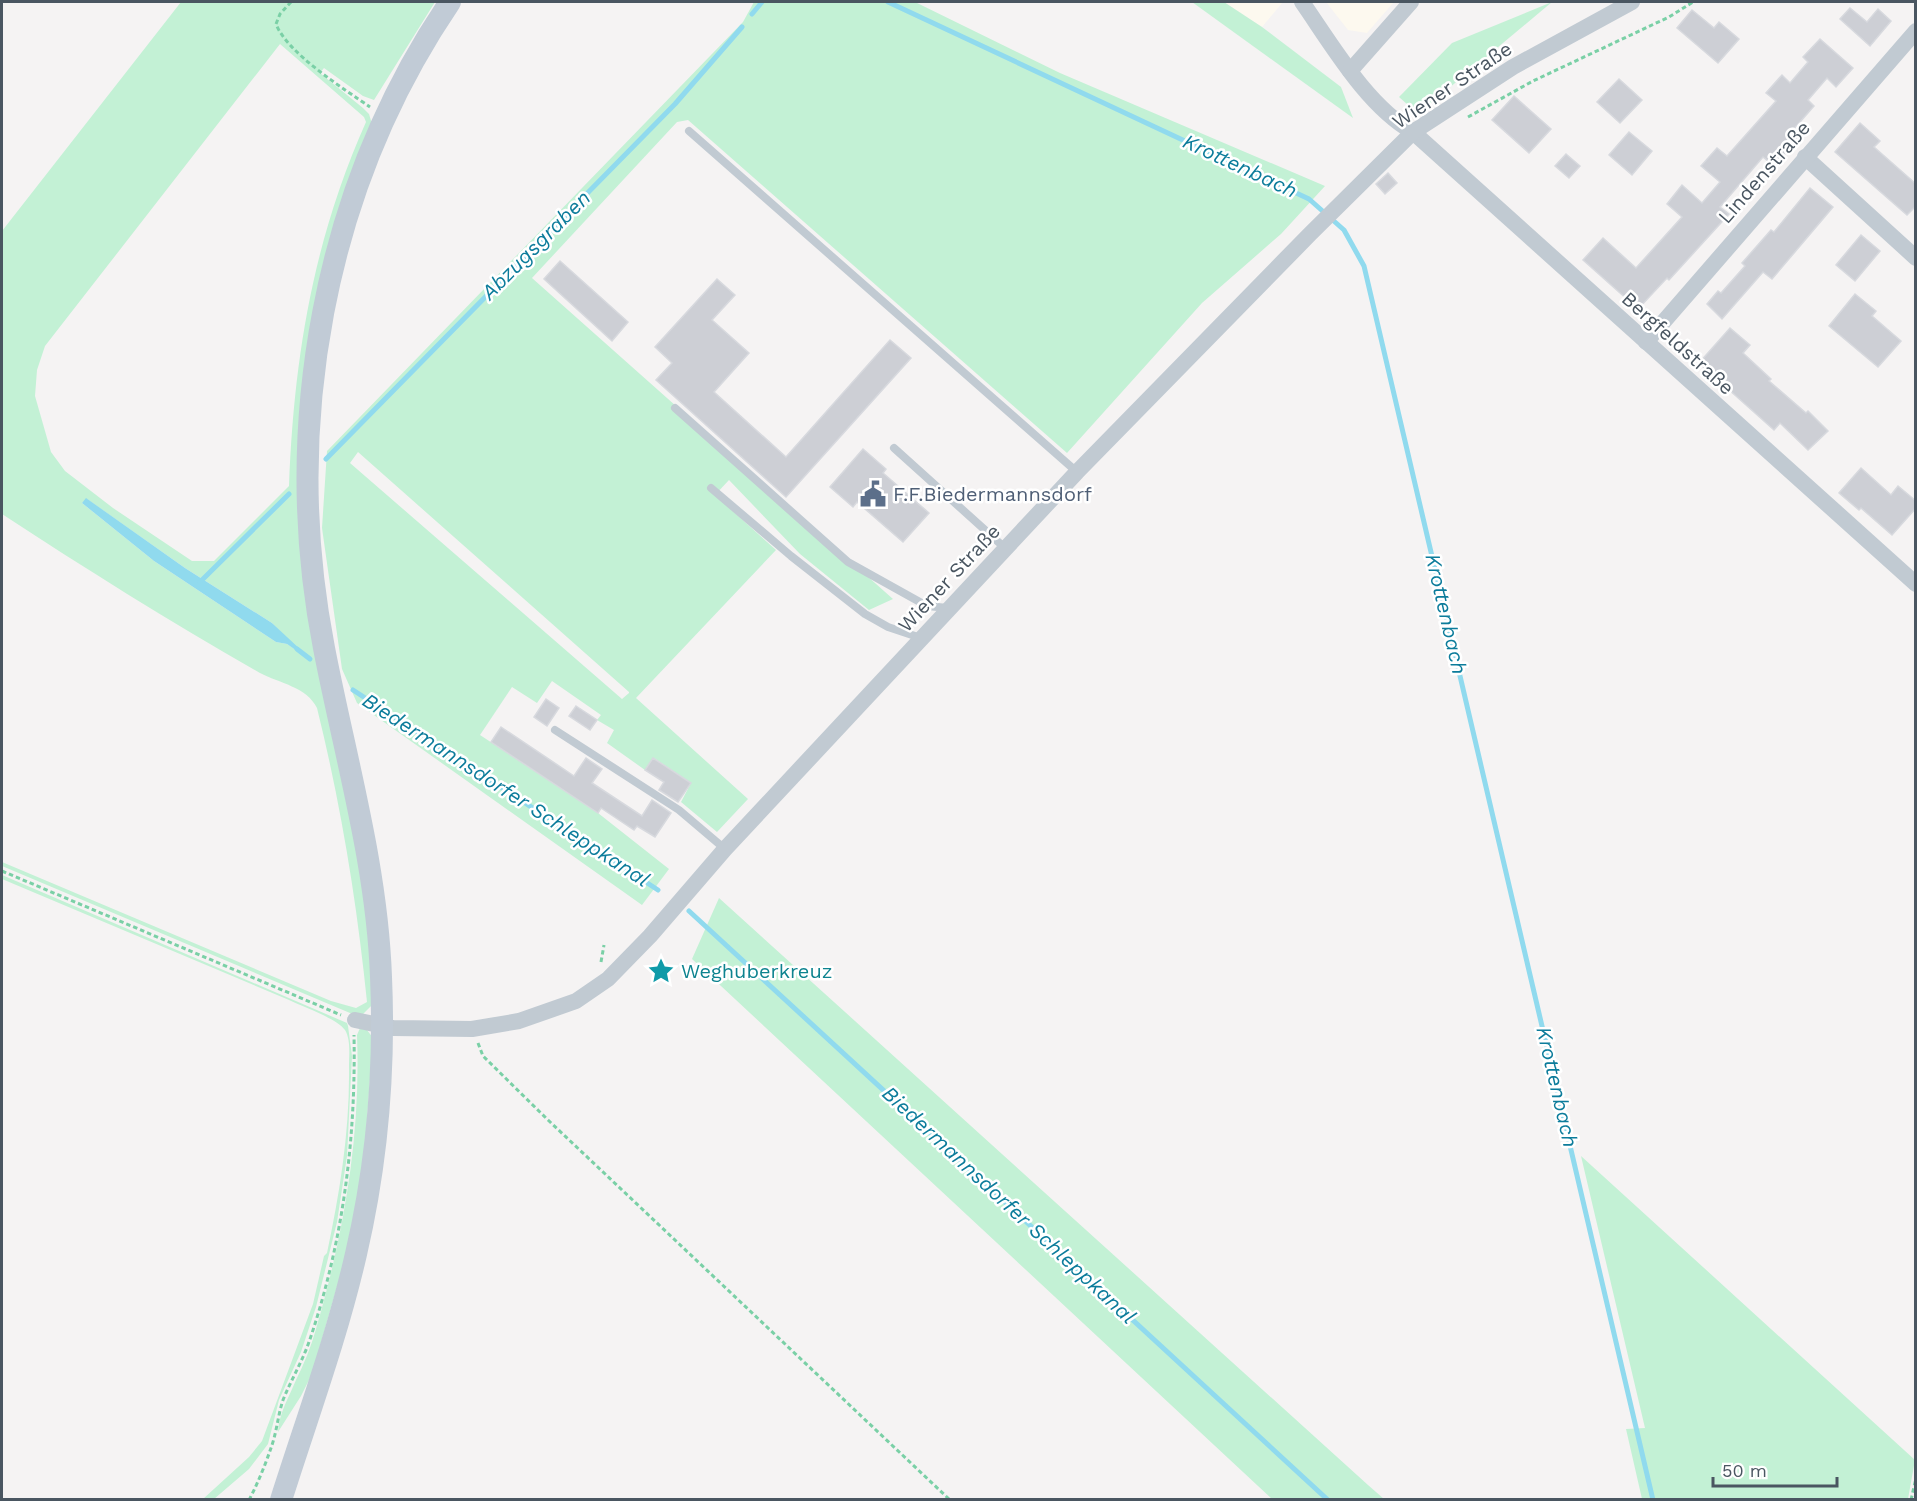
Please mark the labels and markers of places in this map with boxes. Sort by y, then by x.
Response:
public building icon: F.F.Biedermannsdorf [858,479,888,509]
place label: F.F.Biedermannsdorf [893,482,1092,506]
place icon: Weghuberkreuz [646,956,676,986]
place label: Weghuberkreuz [681,959,832,983]

